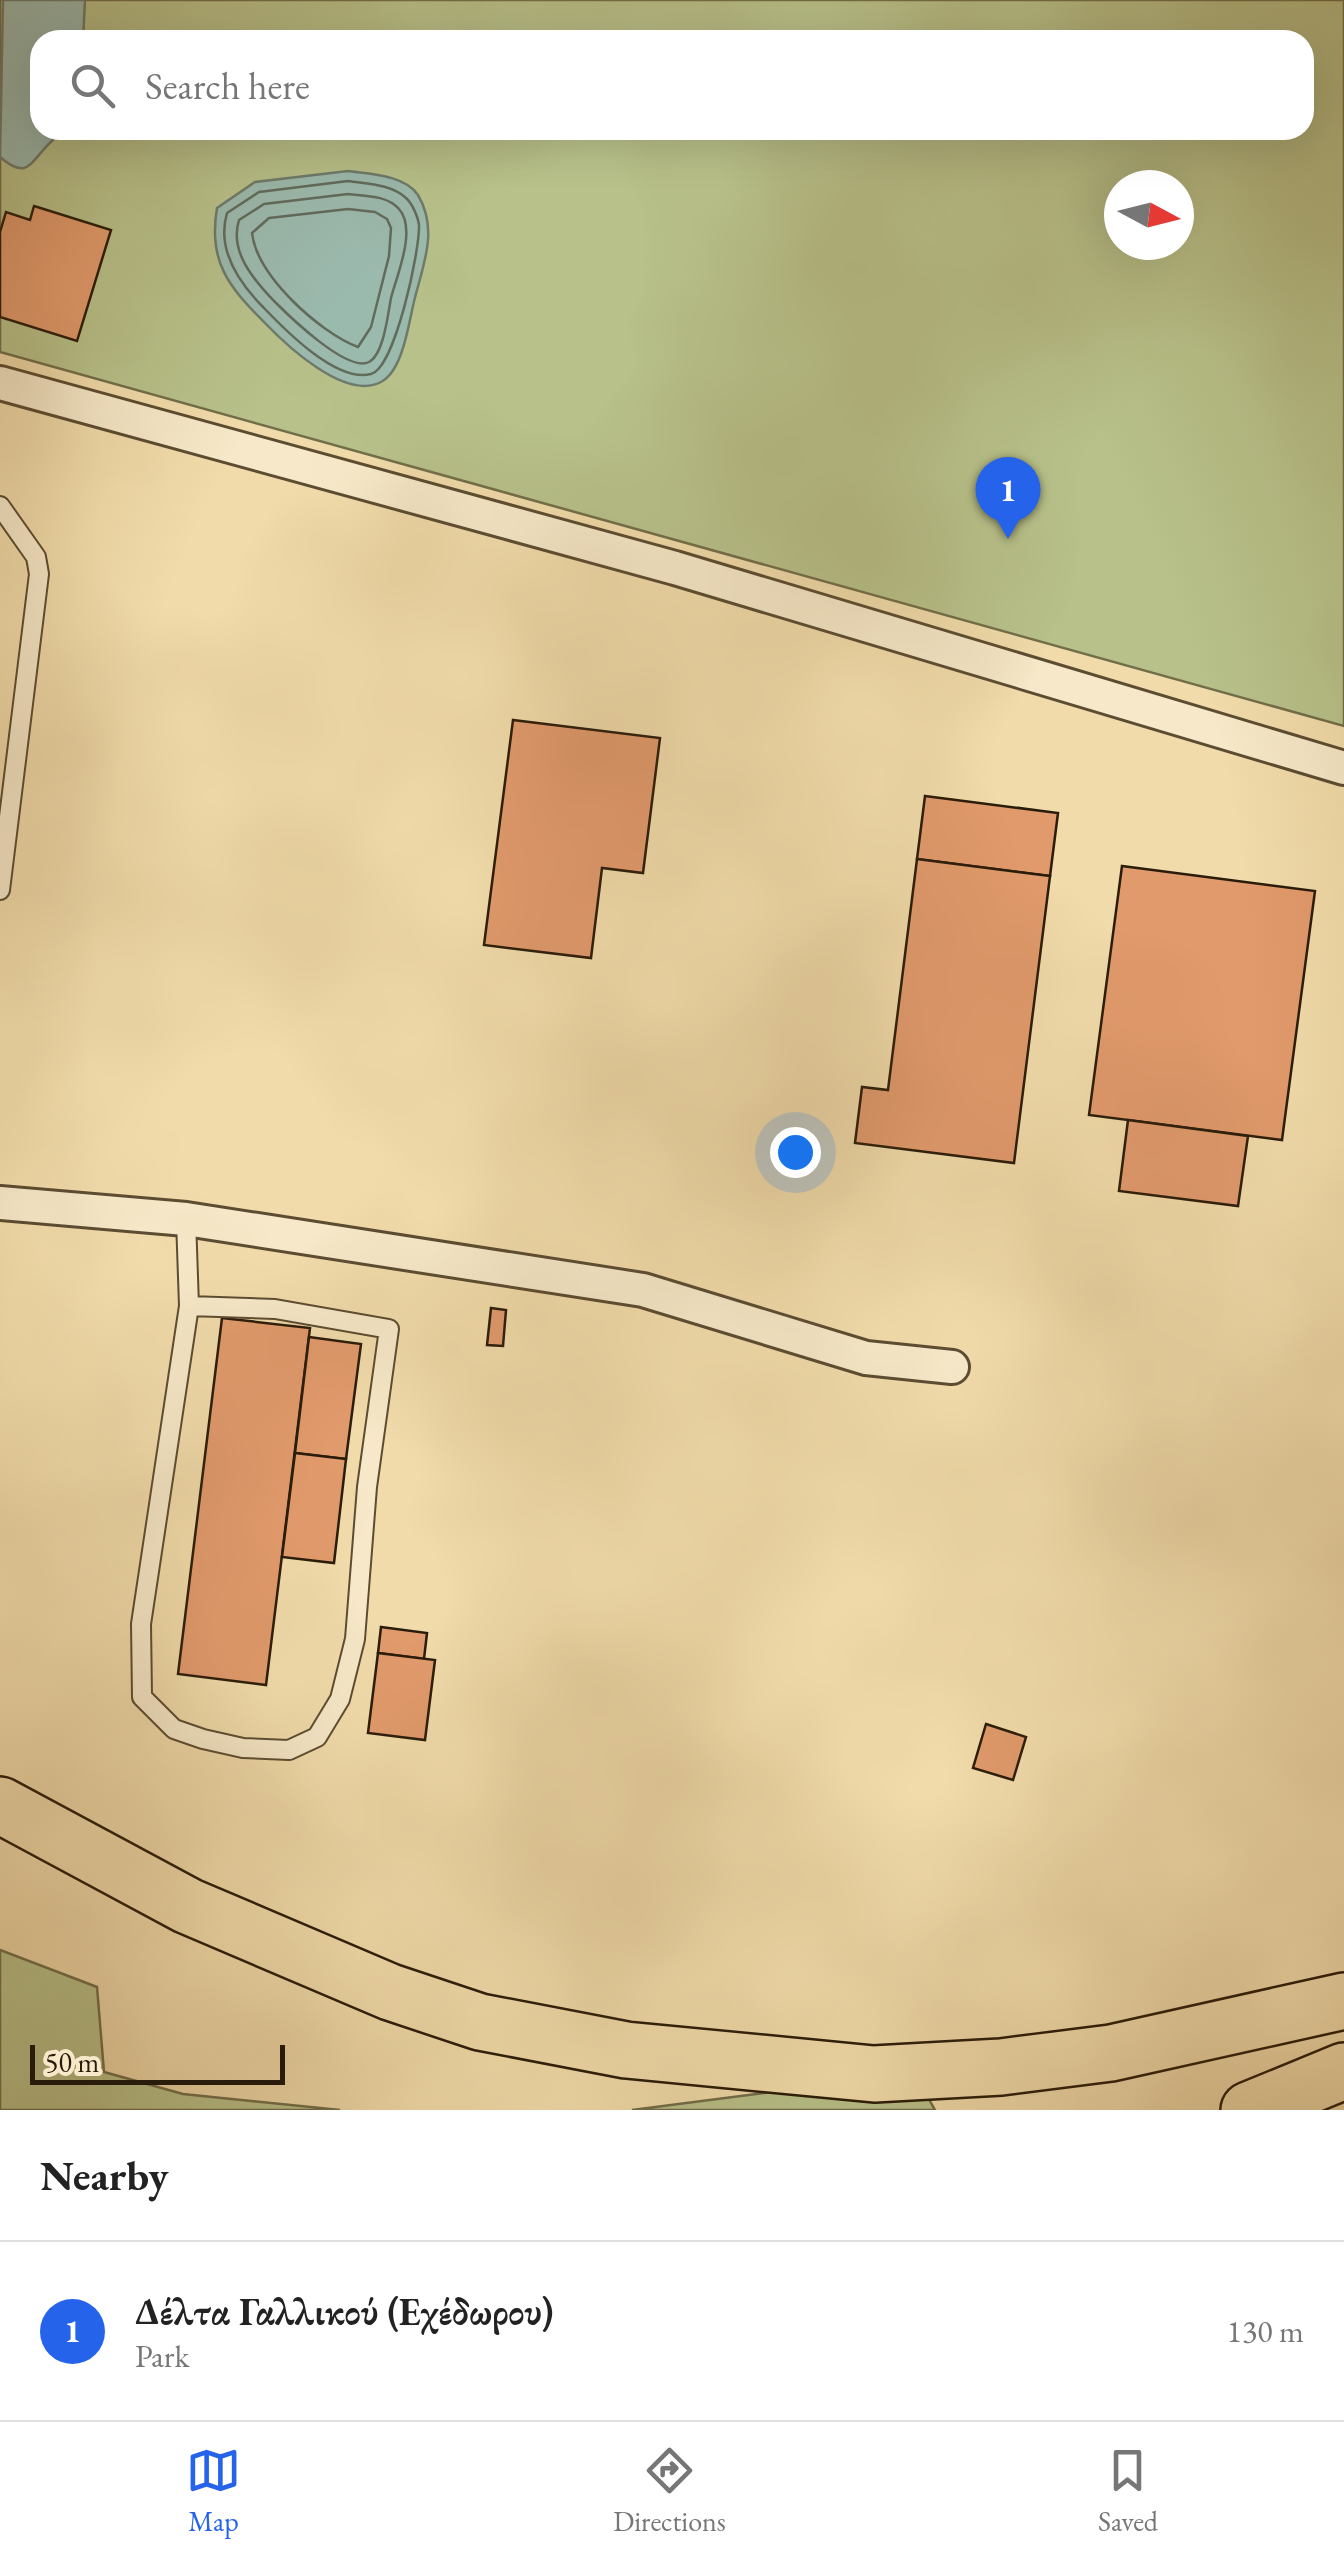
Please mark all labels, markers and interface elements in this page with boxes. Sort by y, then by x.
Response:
search box [30,30,1314,140]
icon: search [65,58,120,113]
text: Search here [145,61,310,110]
north arrow [1104,170,1194,260]
pin: 1 [976,456,1040,539]
your location [770,1127,821,1178]
scale bar [30,2040,285,2084]
text: 50 m [45,2044,99,2080]
text: Nearby [40,2148,169,2203]
text: Δέλτα Γαλλικού (Εχέδωρου) [135,2286,553,2335]
text: 1 [64,2310,81,2352]
text: 130 m [1227,2310,1304,2352]
text: Park [135,2335,190,2377]
tab: Map [186,2443,241,2539]
tab: Directions [613,2443,726,2539]
tab: Saved [1098,2443,1158,2539]

